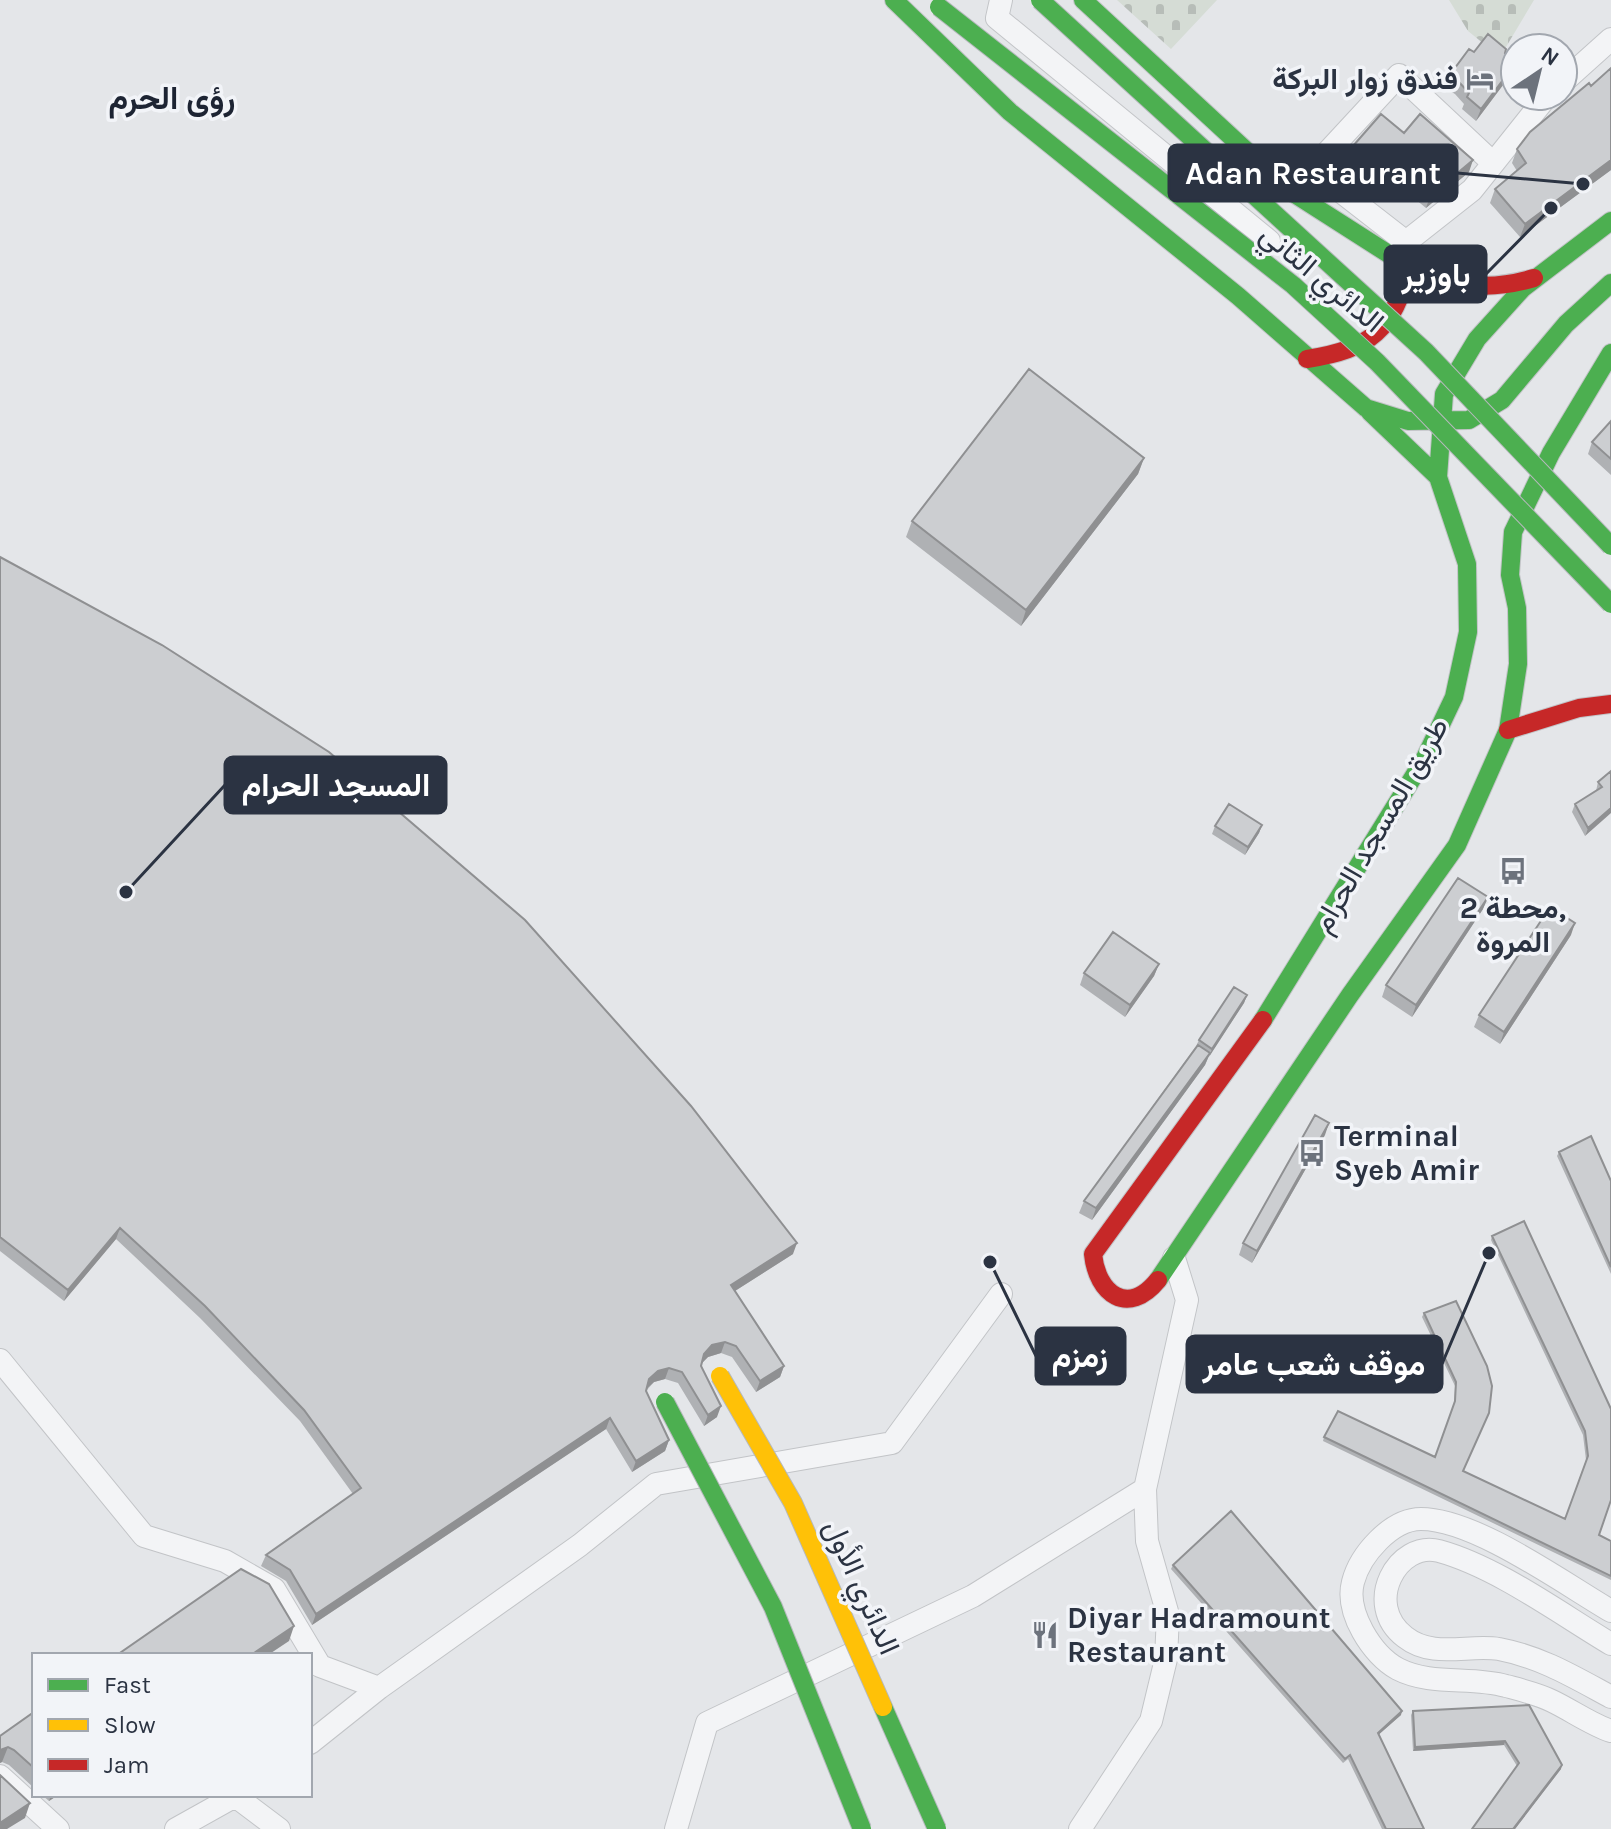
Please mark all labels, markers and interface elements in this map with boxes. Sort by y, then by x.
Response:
north arrow [1499,32,1579,112]
text: N [1536,41,1564,72]
place label: فندق زوار البركة [1272,61,1458,97]
hotel icon: فندق زوار البركة [1465,64,1495,94]
district label: رؤى الحرم [109,80,235,119]
callout: Adan Restaurant [1169,145,1457,201]
text: Adan Restaurant [1185,155,1441,192]
street label: الدائري الثاني [1249,216,1391,345]
callout: باوزير [1385,246,1486,302]
text: باوزير [1400,257,1471,295]
street label: طريق المسجد الحرام [1304,711,1457,940]
callout: المسجد الحرام [225,757,446,813]
text: المسجد الحرام [242,767,430,806]
bus stop icon: محطة 2, المروة [1498,856,1528,886]
place label: محطة 2, المروة [1460,890,1566,960]
place label: Terminal Syeb Amir [1334,1118,1479,1188]
bus stop icon: Terminal Syeb Amir [1297,1138,1327,1168]
callout: زمزم [1036,1328,1125,1384]
callout: موقف شعب عامر [1187,1336,1442,1392]
text: زمزم [1052,1338,1108,1377]
text: موقف شعب عامر [1202,1346,1425,1384]
street label: الدائري الأول [811,1514,908,1663]
place label: Diyar Hadramount Restaurant [1067,1600,1331,1670]
restaurant icon: Diyar Hadramount Restaurant [1030,1620,1060,1650]
legend [32,1653,312,1797]
text: Fast [104,1671,151,1699]
text: Slow [104,1711,156,1739]
text: Jam [104,1751,149,1779]

